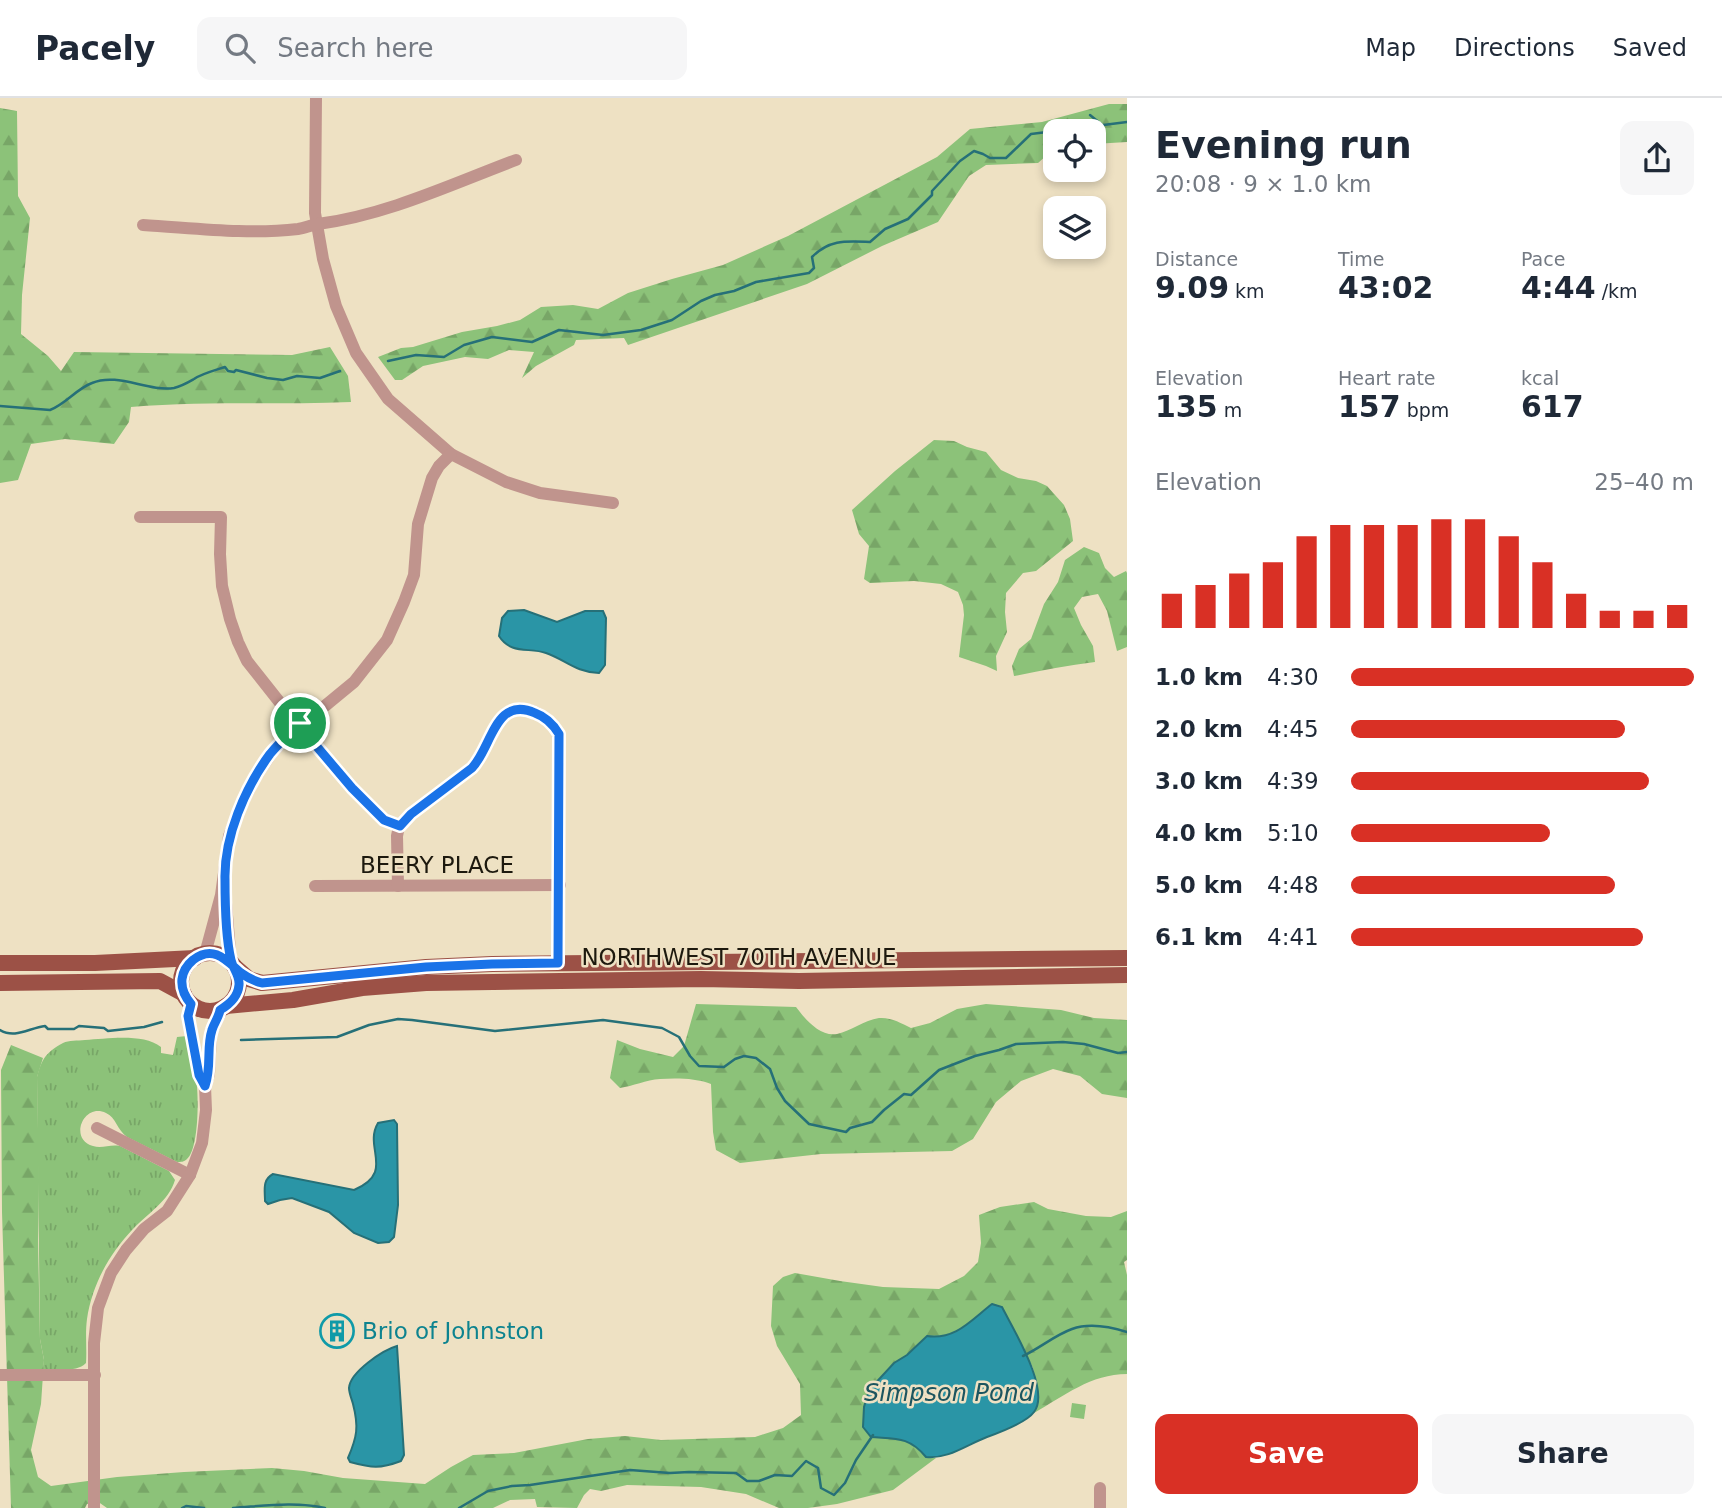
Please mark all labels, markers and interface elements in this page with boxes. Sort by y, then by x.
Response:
search box [197,17,687,80]
text: Pacely [35,29,155,68]
icon: search [221,29,259,67]
text: Search here [277,33,434,63]
text: Map [1365,34,1416,62]
text: Directions [1454,34,1575,62]
text: Saved [1613,34,1687,62]
map controls [1043,119,1106,259]
button: locate [1043,119,1106,182]
button: share [1620,121,1694,195]
text: Evening run [1155,123,1412,167]
text: 20:08 · 9 × 1.0 km [1155,171,1371,197]
button: layers [1043,196,1106,259]
text: Distance [1155,248,1238,270]
text: Time [1338,248,1385,270]
text: Pace [1521,248,1565,270]
text: 9.09 [1155,270,1229,305]
text: 43:02 [1338,270,1434,305]
text: 4:44 [1521,270,1596,305]
text: km [1229,280,1265,302]
text: /km [1596,280,1638,302]
text: Elevation [1155,367,1243,389]
text: Heart rate [1338,367,1436,389]
text: kcal [1521,367,1559,389]
text: 135 [1155,389,1218,424]
text: 157 [1338,389,1401,424]
text: 617 [1521,389,1584,424]
text: m [1218,399,1242,421]
text: bpm [1401,399,1449,421]
text: Elevation [1155,469,1262,495]
text: 25–40 m [1594,469,1694,495]
text: 1.0 km [1155,664,1243,690]
text: 4:30 [1267,664,1319,690]
pin [270,693,330,753]
icon: arrive [281,704,319,742]
text: 2.0 km [1155,716,1243,742]
text: 4:45 [1267,716,1319,742]
text: 3.0 km [1155,768,1243,794]
text: 4:39 [1267,768,1319,794]
text: 4.0 km [1155,820,1243,846]
text: 5:10 [1267,820,1319,846]
street label: BEERY PLACE [360,852,514,878]
text: 5.0 km [1155,872,1243,898]
text: 4:48 [1267,872,1319,898]
text: 6.1 km [1155,924,1243,950]
text: 4:41 [1267,924,1319,950]
street label: NORTHWEST 70TH AVENUE [581,944,897,970]
building icon: Brio of Johnston [318,1312,356,1350]
place label: Brio of Johnston [362,1318,544,1344]
water label: Simpson Pond [864,1379,1035,1407]
button: Save [1155,1414,1418,1494]
button: Share [1432,1414,1694,1494]

